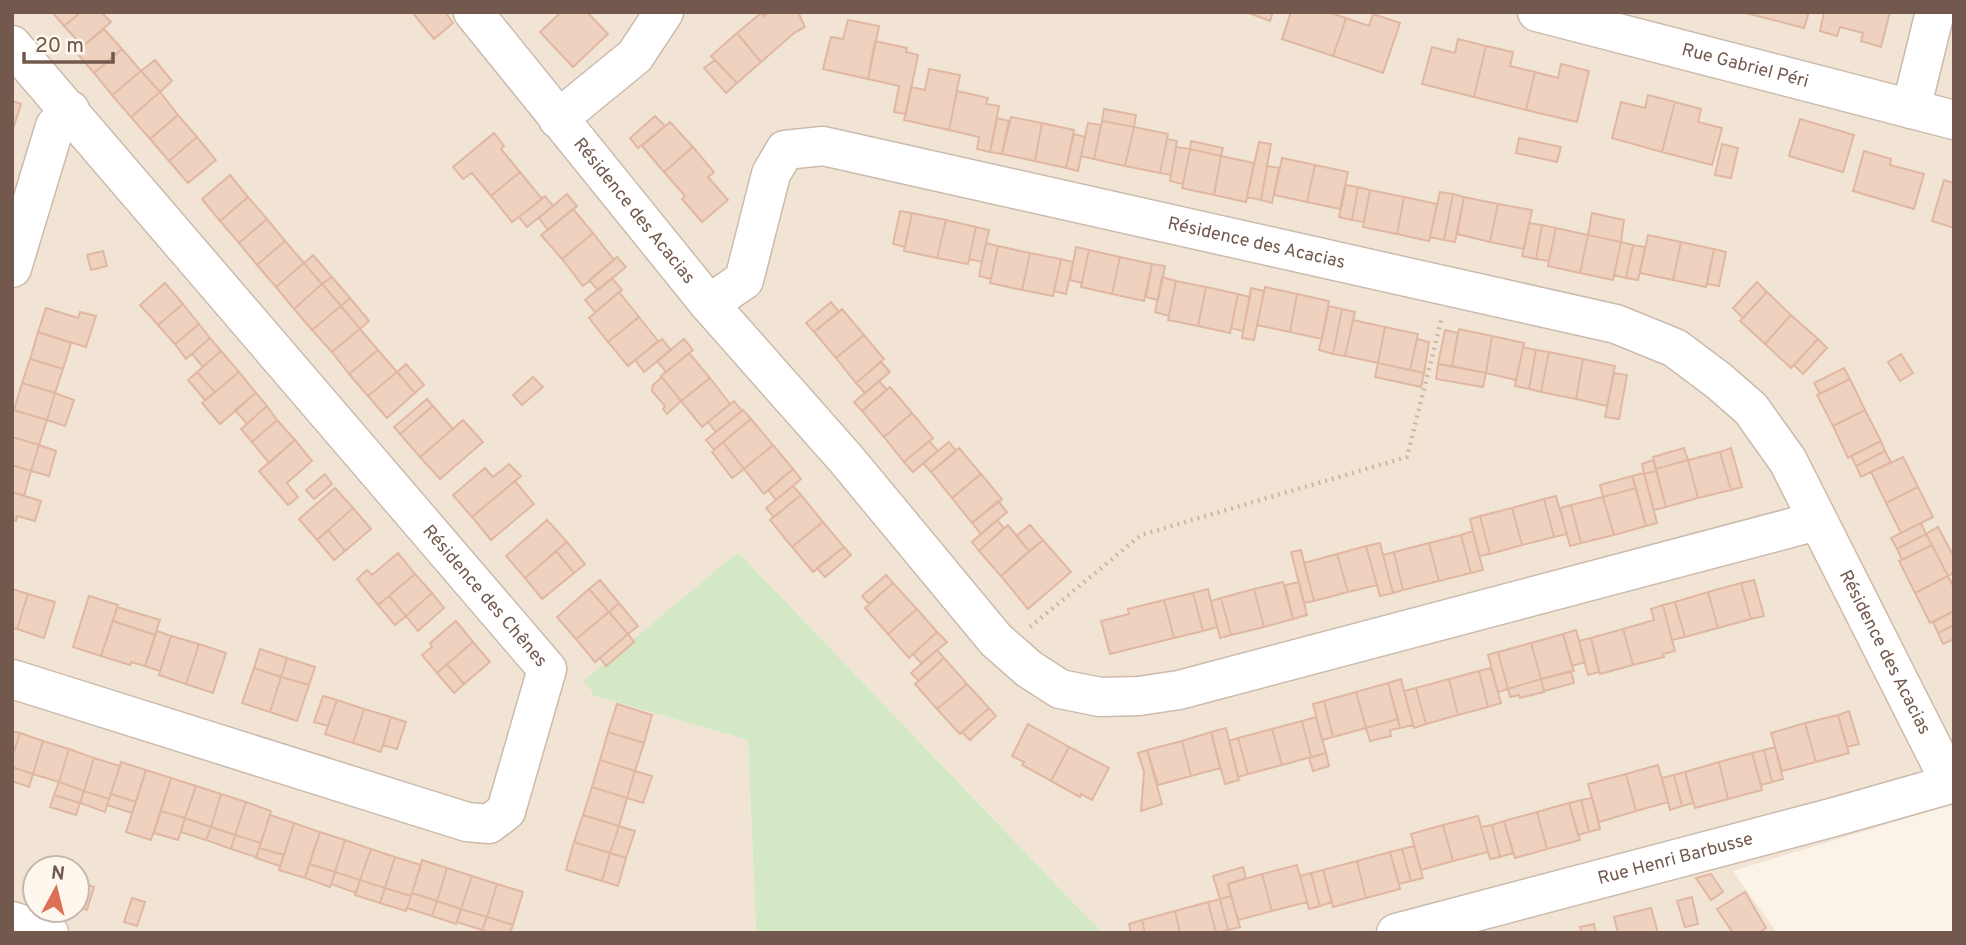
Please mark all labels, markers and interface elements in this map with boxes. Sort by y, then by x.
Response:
scale bar [24,21,114,65]
text: 20 m [35,33,84,60]
street label: Rue Gabriel Péri [1679,38,1811,93]
street label: Résidence des Acacias [568,133,700,289]
street label: Résidence des Acacias [1165,212,1347,274]
street label: Résidence des Chênes [417,520,552,672]
street label: Résidence des Acacias [1833,566,1936,739]
street label: Rue Henri Barbusse [1595,828,1755,891]
north arrow [21,854,91,924]
text: N [50,861,66,887]

